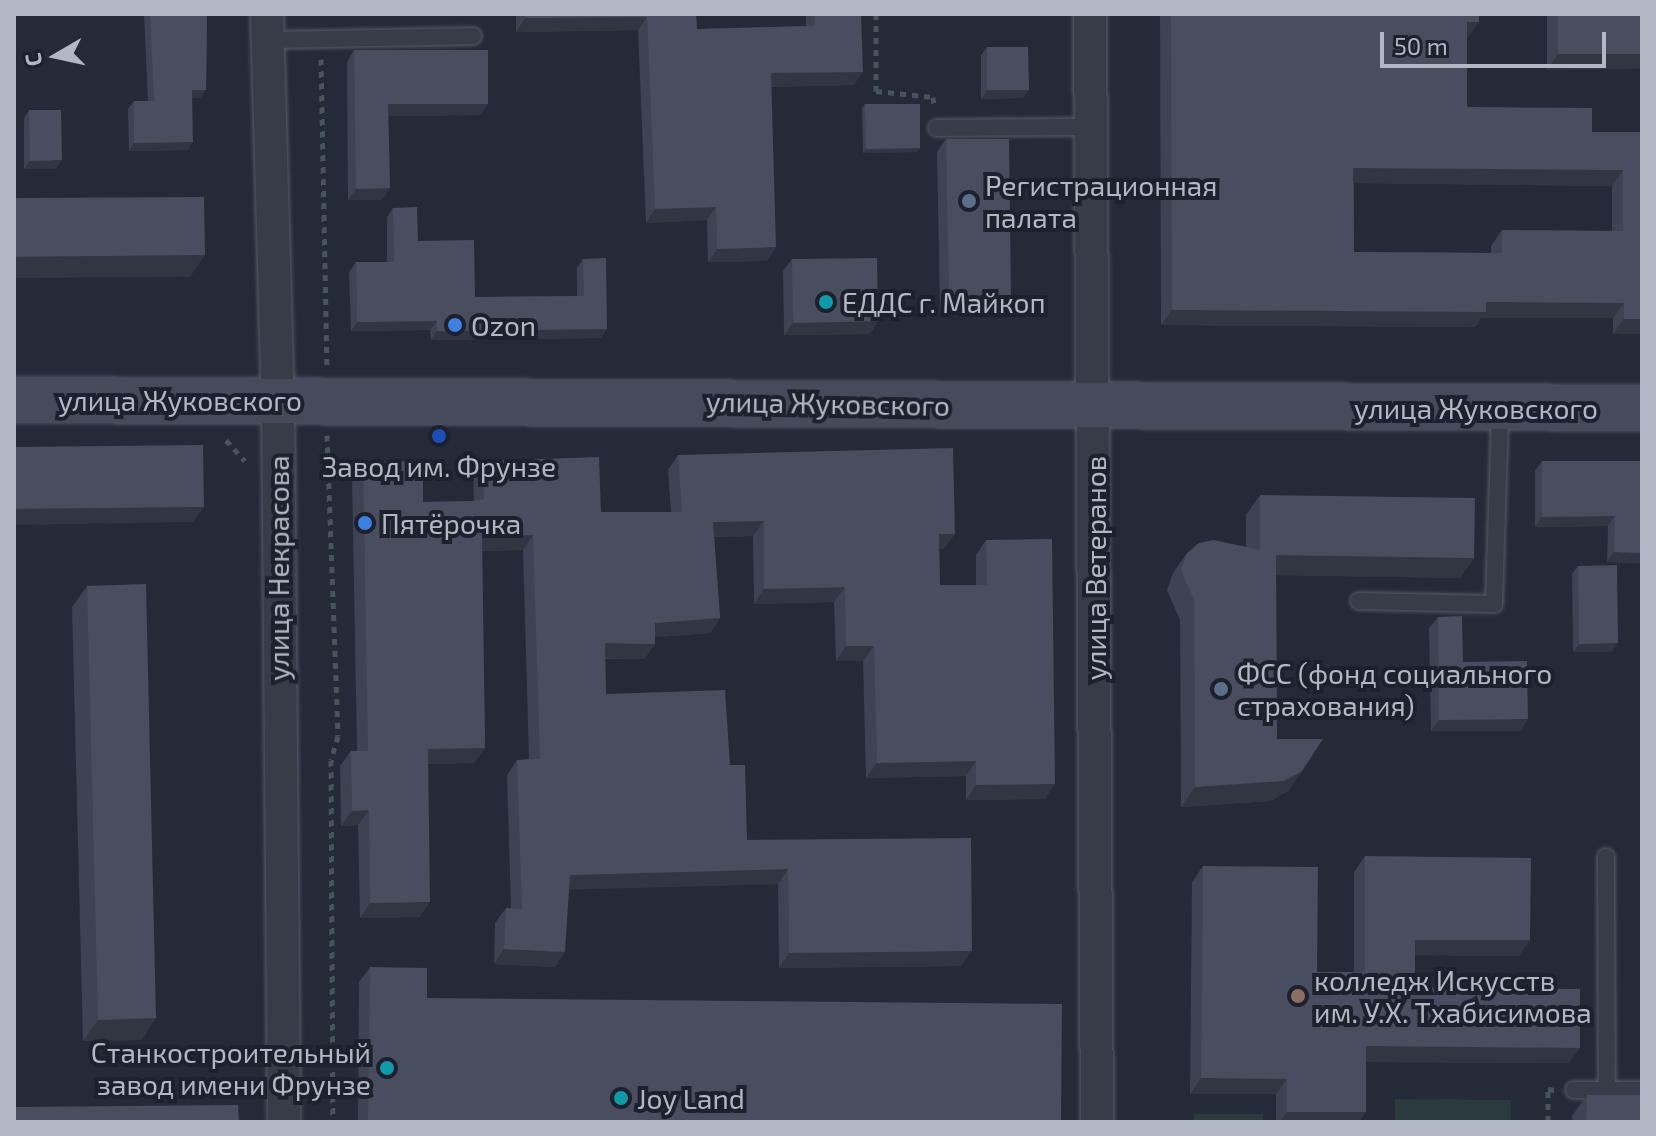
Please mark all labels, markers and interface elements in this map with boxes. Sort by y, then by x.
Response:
north arrow [16,16,96,96]
scale bar [1384,16,1610,66]
text: 50 m [1394,31,1448,60]
text: С [18,51,46,68]
place label: Регистрационная палата [985,168,1217,234]
marker: Регистрационная палата [960,192,978,210]
place label: ЕДДС г. Майкоп [842,285,1046,319]
marker: ЕДДС г. Майкоп [817,293,835,311]
place label: Ozon [471,308,536,342]
marker: Ozon [446,316,464,334]
street label: улица Жуковского [58,383,302,417]
street label: улица Жуковского [706,384,950,422]
street label: улица Жуковского [1354,391,1598,425]
marker: Завод им. Фрунзе [430,427,448,445]
place label: Завод им. Фрунзе [322,449,556,483]
street label: улица Некрасова [261,455,295,681]
street label: улица Ветеранов [1078,456,1112,680]
place label: Пятёрочка [381,506,521,540]
marker: Пятёрочка [356,514,374,532]
place label: ФСС (фонд социального страхования) [1237,656,1552,722]
marker: ФСС (фонд социального страхования) [1212,680,1230,698]
place label: колледж Искусств им. У.Х. Тхабисимова [1314,963,1592,1029]
marker: колледж Искусств им. У.Х. Тхабисимова [1289,987,1307,1005]
place label: Станкостроительный завод имени Фрунзе [91,1035,371,1101]
marker: Станкостроительный завод имени Фрунзе [378,1059,396,1077]
place label: Joy Land [637,1081,745,1115]
marker: Joy Land [612,1089,630,1107]

